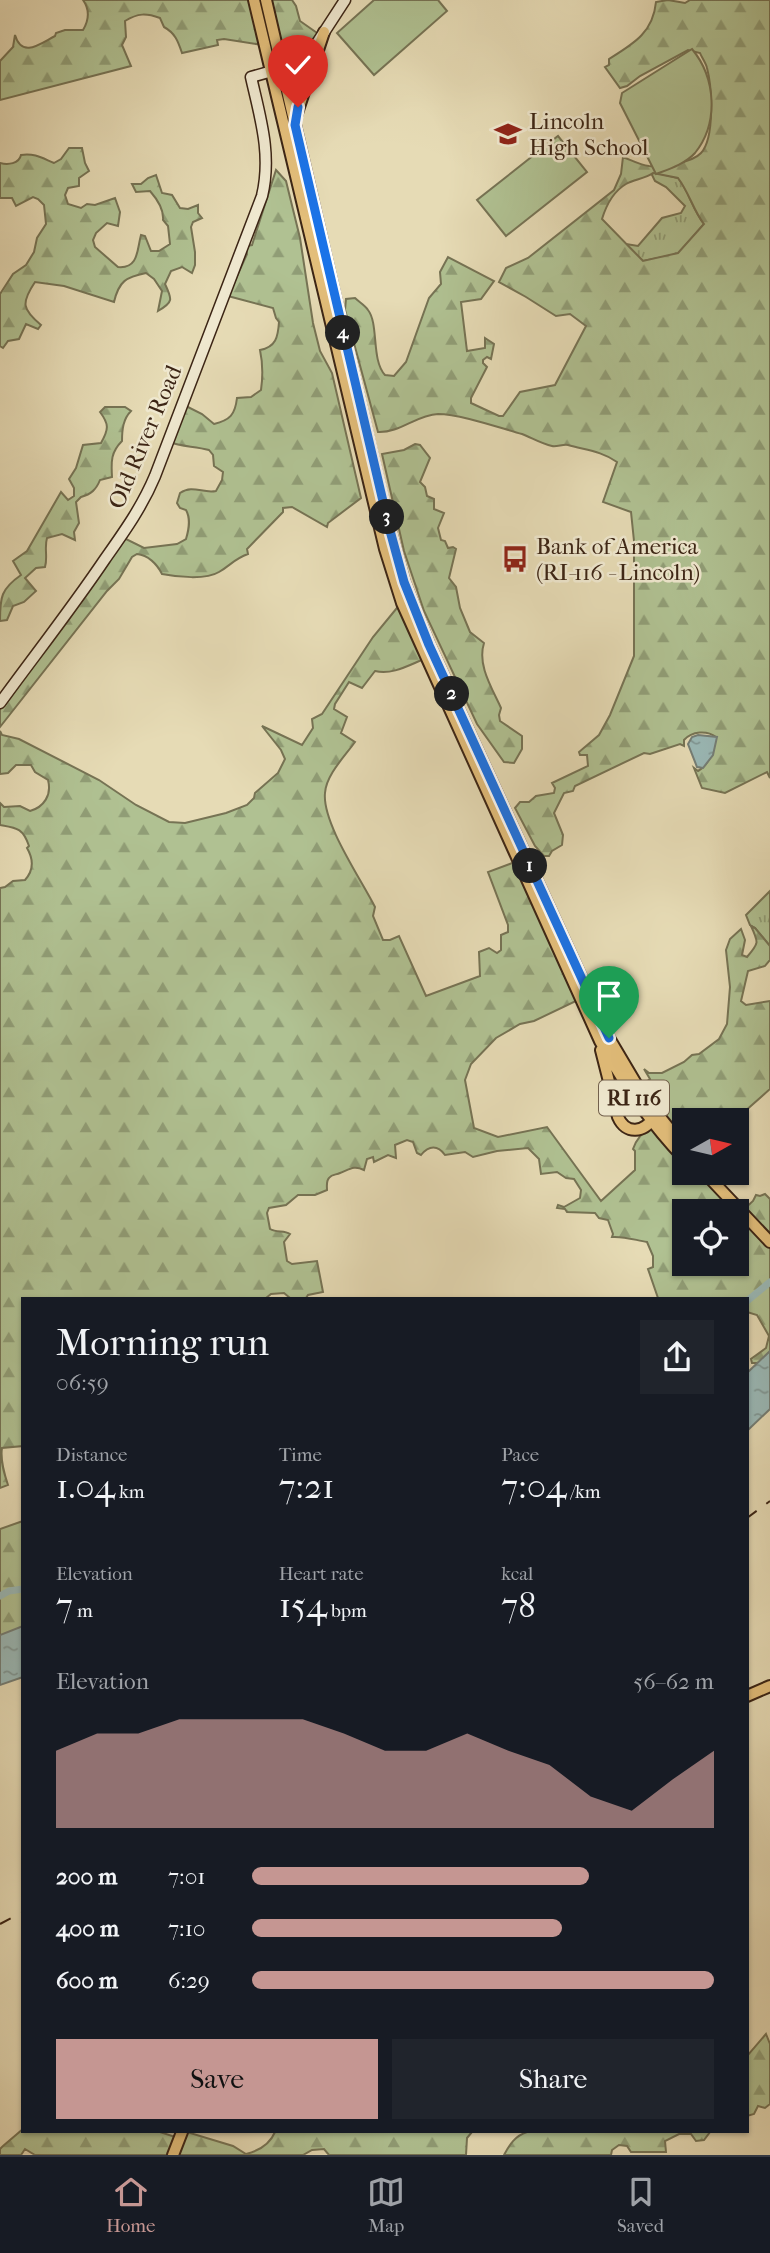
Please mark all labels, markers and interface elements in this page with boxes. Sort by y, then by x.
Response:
pin [268,35,328,107]
icon: check [279,46,317,84]
place label: Lincoln High School [529,108,649,161]
school or university icon: Lincoln High School [493,119,523,149]
pin: 4 [326,316,360,350]
text: 4 [337,321,348,343]
street label: Old River Road [103,361,188,513]
pin: 3 [370,500,404,534]
text: 3 [383,505,390,527]
place label: Bank of America (RI-116 - Lincoln) [536,533,700,586]
bus stop icon: Bank of America (RI-116 - Lincoln) [500,544,530,574]
pin: 2 [434,676,470,712]
text: 2 [447,682,456,704]
pin: 1 [512,848,548,884]
text: 1 [526,854,533,876]
pin [579,966,639,1038]
icon: arrive [590,977,628,1015]
road number: RI 116 [599,1080,669,1116]
north arrow [672,1108,749,1185]
map controls [672,1108,749,1276]
button: locate [672,1199,749,1276]
text: Morning run [56,1320,269,1365]
button: share [640,1320,714,1394]
text: 06:59 [56,1369,109,1396]
text: Distance [56,1444,127,1466]
text: Time [279,1444,322,1466]
text: Pace [501,1444,539,1466]
text: 1.04 [56,1466,115,1507]
text: 7:21 [279,1466,335,1507]
text: 7:04 [501,1466,566,1507]
text: km [115,1481,145,1503]
text: /km [566,1481,601,1503]
text: Elevation [56,1563,133,1585]
text: Heart rate [279,1563,364,1585]
text: kcal [501,1563,533,1585]
text: 7 [56,1585,73,1626]
text: 154 [279,1585,327,1626]
text: 78 [501,1585,536,1626]
text: m [73,1600,93,1622]
text: bpm [327,1600,367,1622]
text: Elevation [56,1668,149,1695]
text: 56–62 m [633,1668,714,1695]
text: 200 m [56,1863,117,1890]
text: 7:01 [168,1863,205,1890]
text: 400 m [56,1915,119,1942]
text: 7:10 [168,1915,205,1942]
text: 600 m [56,1967,118,1994]
text: 6:29 [168,1967,210,1994]
button: Save [56,2039,378,2119]
button: Share [392,2039,714,2119]
tab: Home [106,2173,155,2237]
tab: Map [367,2173,405,2237]
tab: Saved [617,2173,664,2237]

